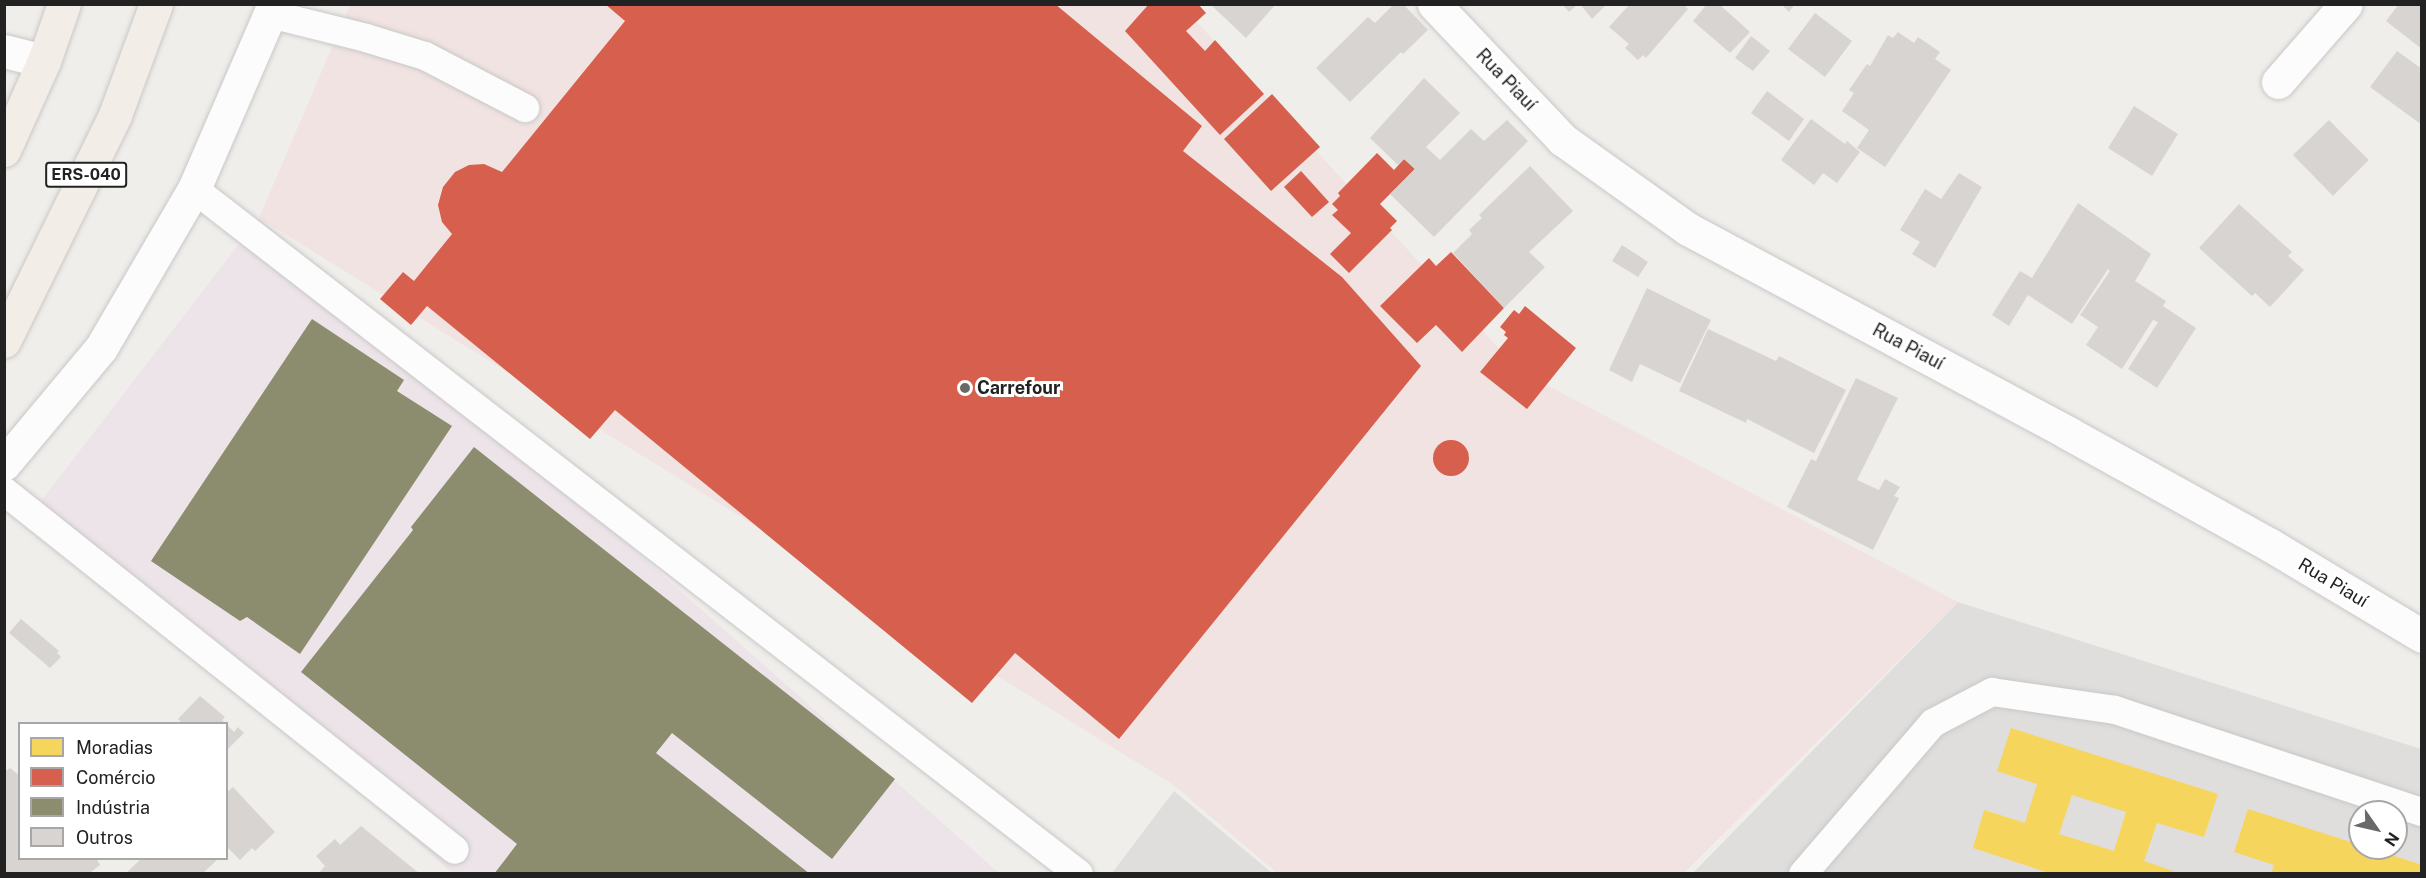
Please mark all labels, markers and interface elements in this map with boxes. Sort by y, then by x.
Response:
street label: Rua Piauí [1471,45,1541,115]
road number: ERS-040 [44,162,128,188]
street label: Rua Piauí [1869,319,1947,375]
place label: Carrefour [977,377,1060,399]
marker: Carrefour [958,381,972,395]
street label: Rua Piauí [2294,554,2372,612]
legend [18,722,228,860]
text: Moradias [76,737,153,758]
text: Comércio [76,767,156,788]
text: Indústria [76,797,150,818]
north arrow [2348,800,2408,860]
text: Outros [76,827,133,848]
text: N [2380,829,2403,850]

